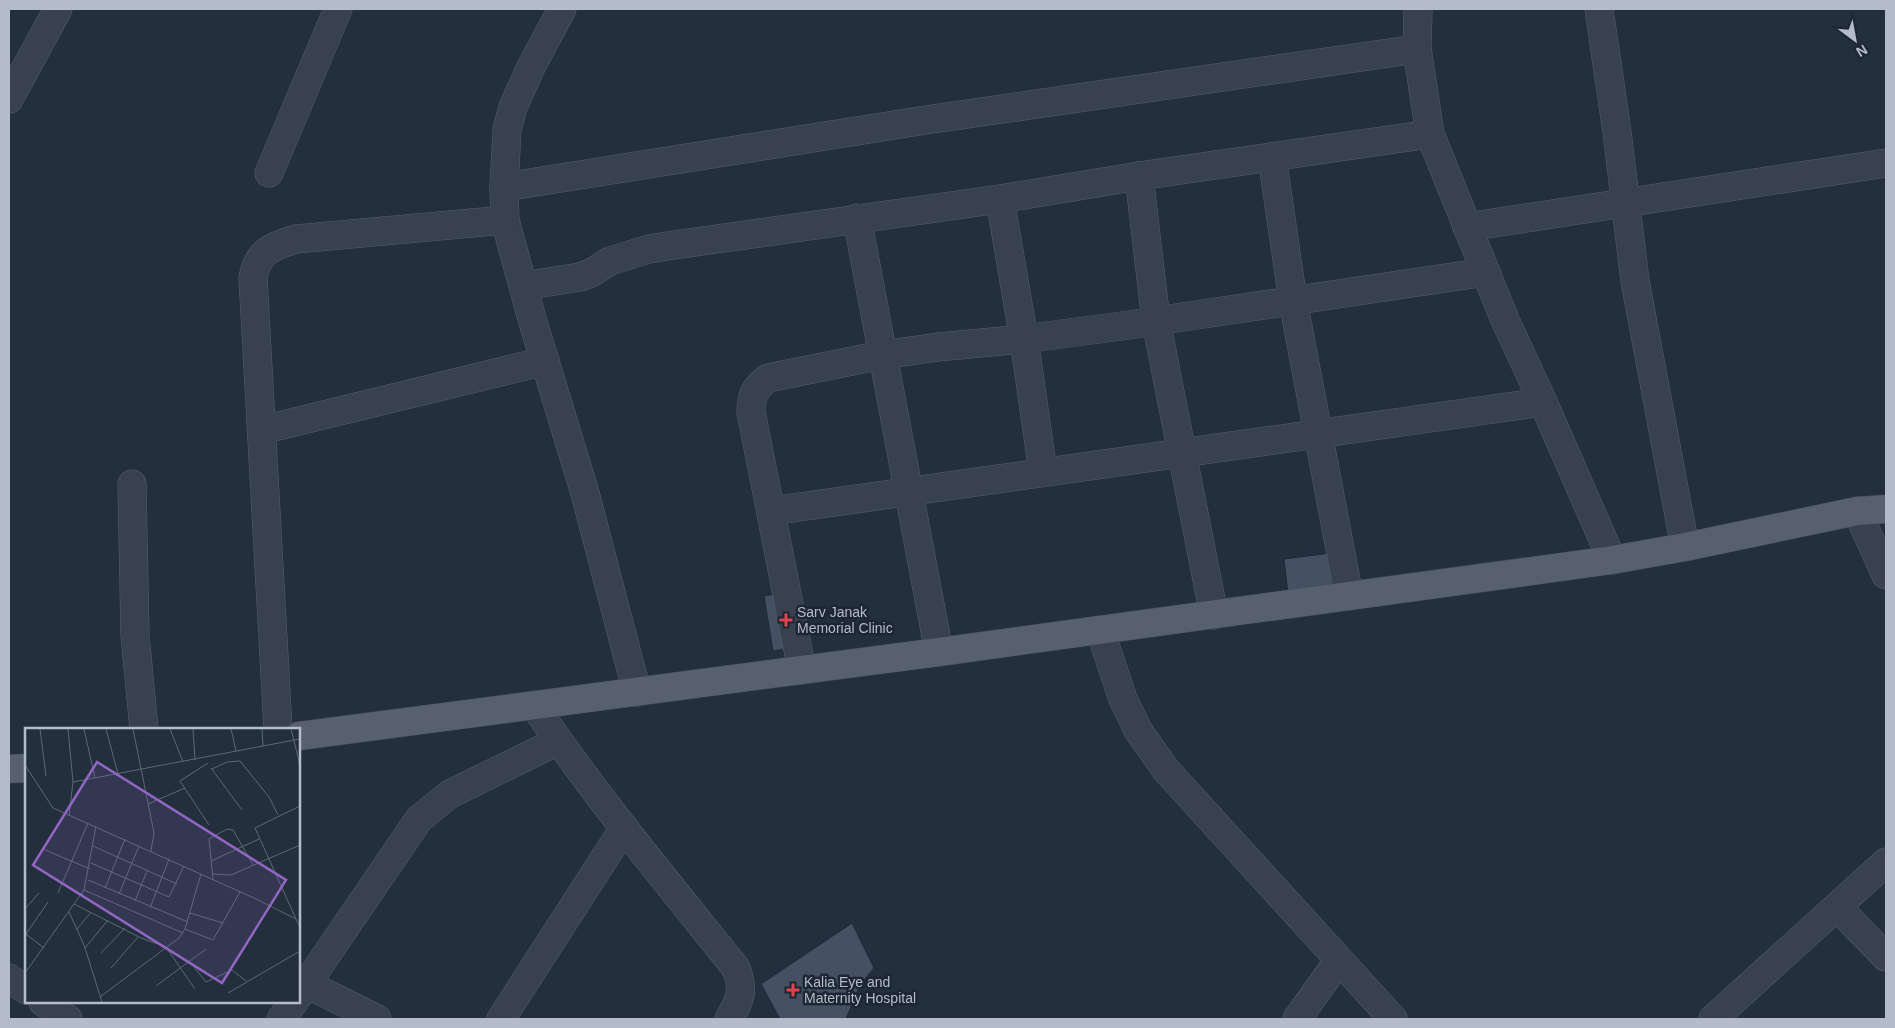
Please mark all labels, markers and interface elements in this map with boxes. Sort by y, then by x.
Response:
north arrow [1830,15,1880,65]
text: N [1853,42,1870,60]
place label: Sarv Janak Memorial Clinic [797,604,893,636]
marker: Sarv Janak Memorial Clinic [779,613,793,627]
inset map [25,728,300,1003]
place label: Kalia Eye and Maternity Hospital [804,974,916,1006]
marker: Kalia Eye and Maternity Hospital [786,983,800,997]

